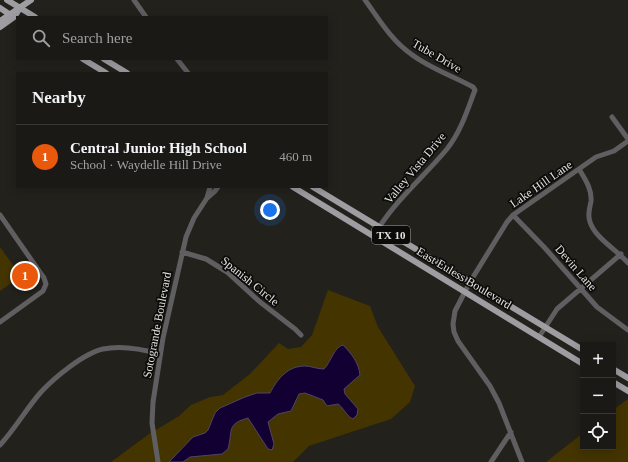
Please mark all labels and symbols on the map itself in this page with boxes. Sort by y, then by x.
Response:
street label: Tube Drive [410,36,464,76]
street label: Valley Vista Drive [381,130,449,206]
street label: Lake Hill Lane [507,157,575,211]
your location [260,200,280,220]
road number: TX 10 [372,226,410,244]
street label: Devin Lane [552,242,600,294]
street label: East Euless Boulevard [414,244,514,312]
street label: Spanish Circle [218,253,282,309]
pin: 1 [12,261,38,291]
street label: Sotogrande Boulevard [140,271,174,379]

